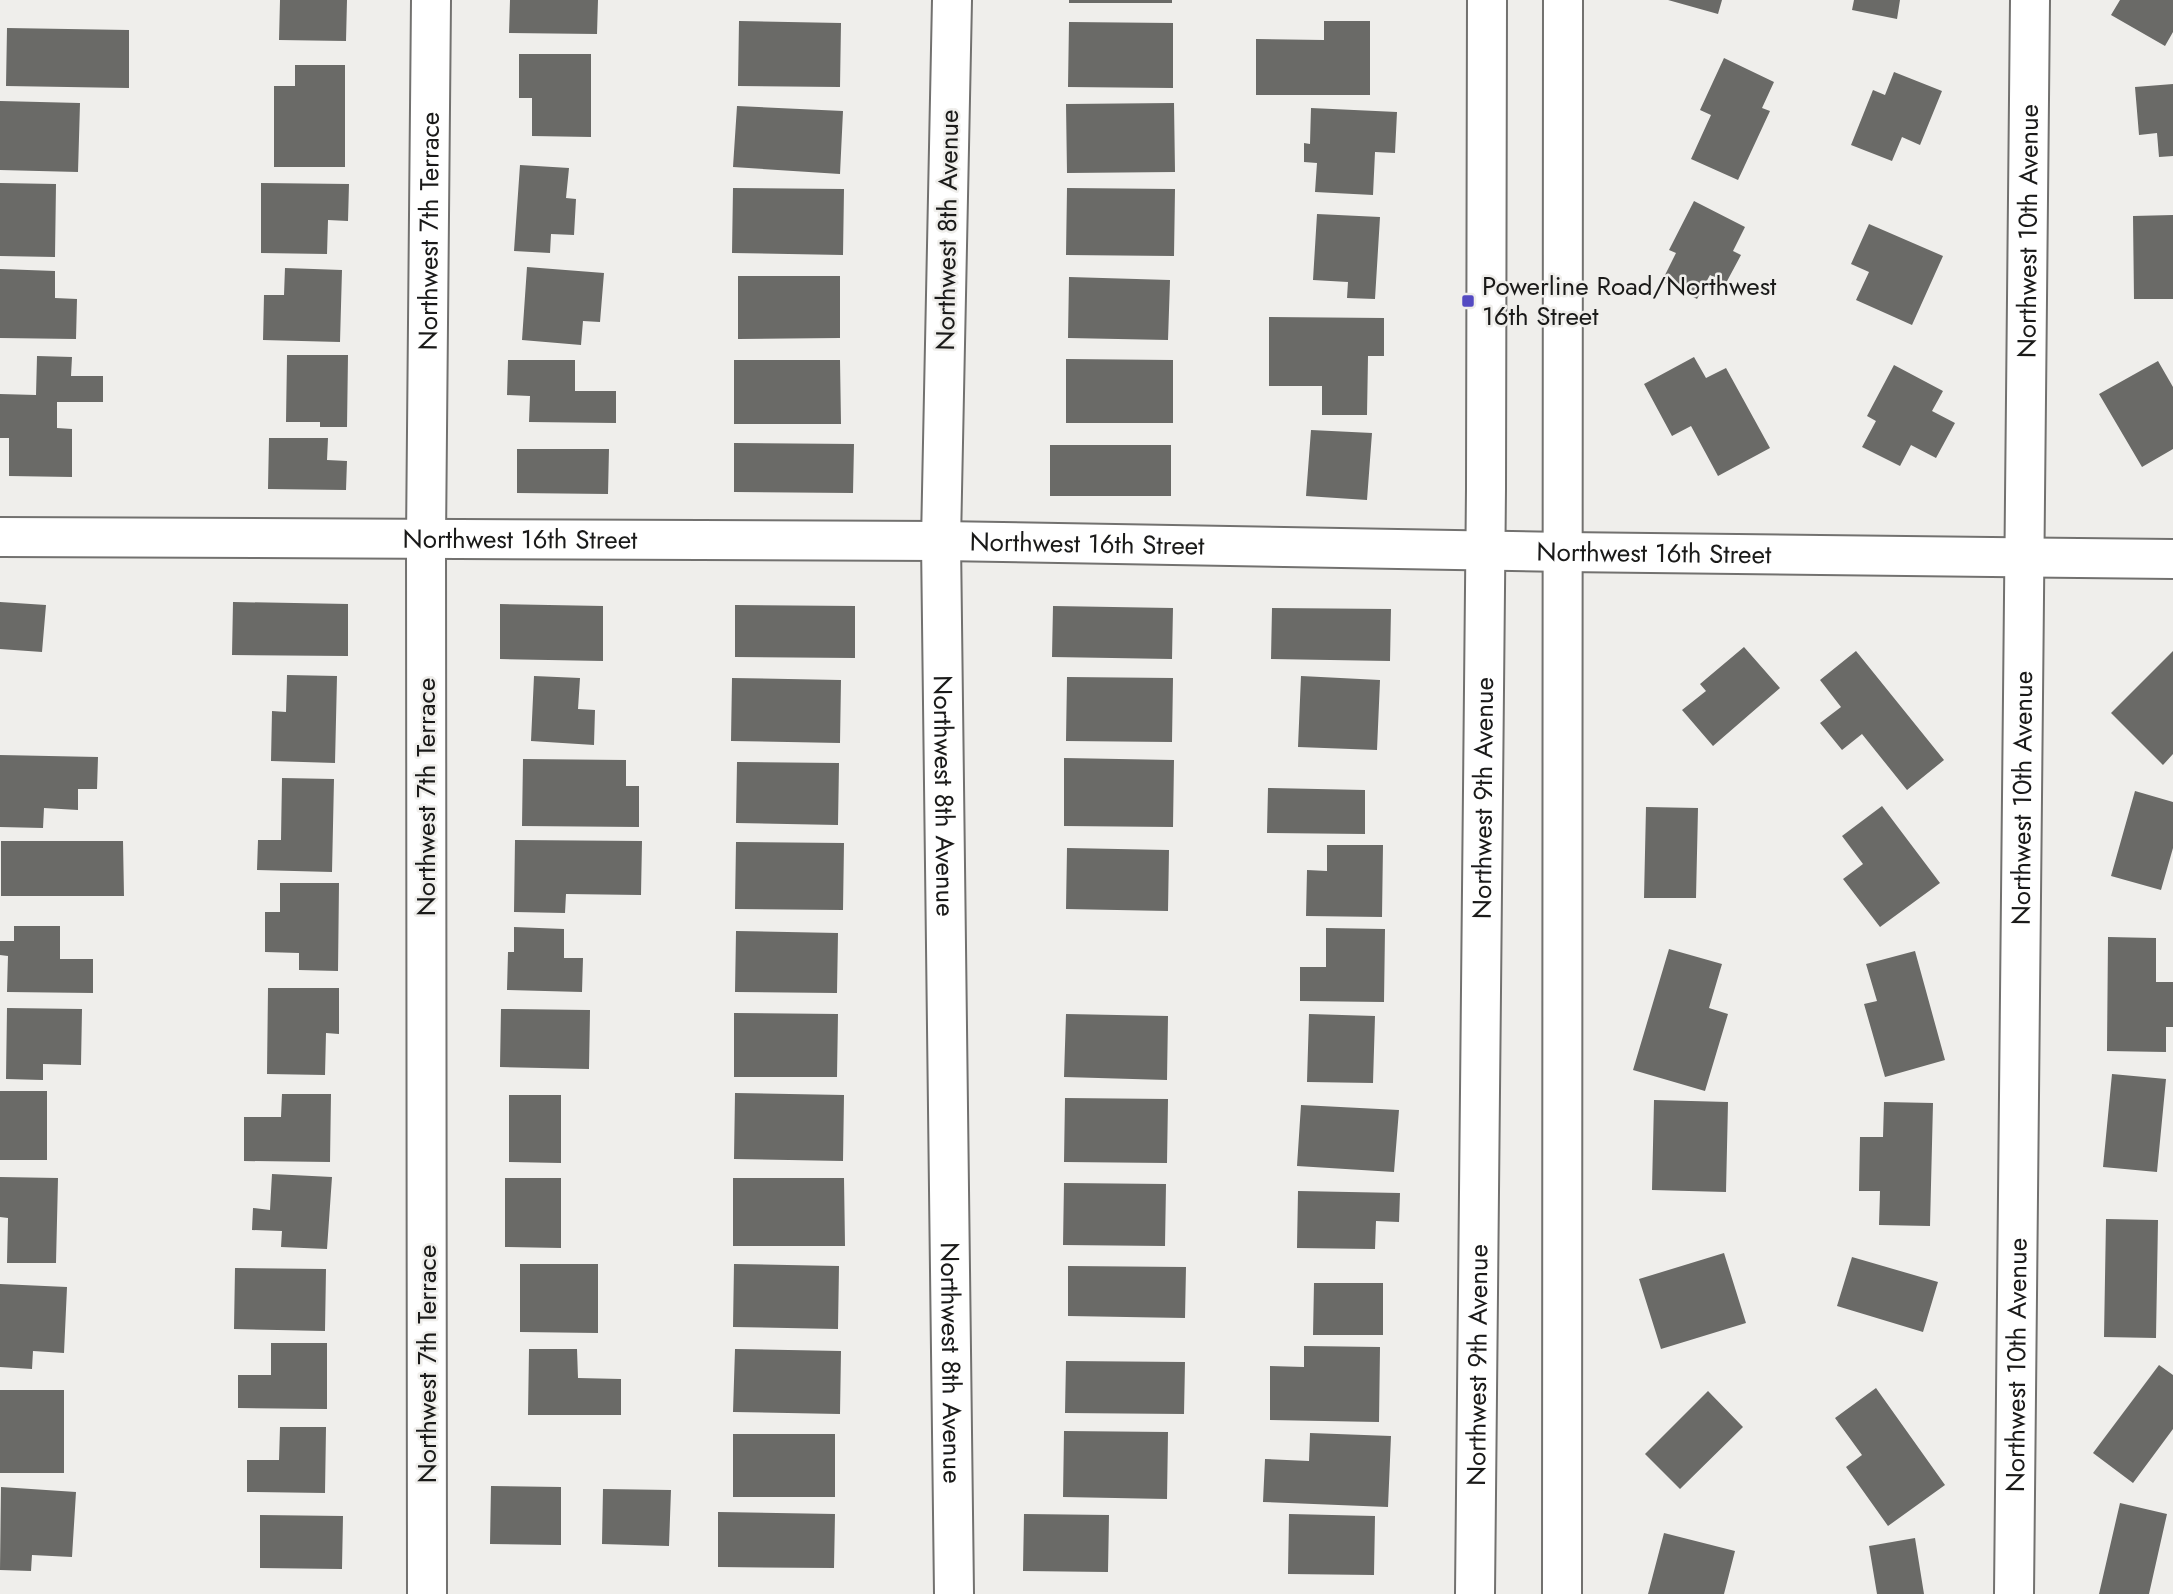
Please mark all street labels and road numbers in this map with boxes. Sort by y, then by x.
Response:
street label: Northwest 10th Avenue [2007,104,2048,358]
street label: Northwest 8th Avenue [926,109,968,351]
street label: Northwest 7th Terrace [409,111,449,351]
street label: Northwest 16th Street [403,520,638,559]
street label: Northwest 16th Street [969,523,1205,565]
street label: Northwest 16th Street [1536,533,1772,573]
street label: Northwest 10th Avenue [2002,671,2042,925]
street label: Northwest 8th Avenue [924,675,965,917]
street label: Northwest 9th Avenue [1463,677,1503,919]
street label: Northwest 7th Terrace [407,678,445,916]
street label: Northwest 10th Avenue [1996,1238,2037,1492]
street label: Northwest 8th Avenue [931,1242,972,1484]
street label: Northwest 9th Avenue [1457,1244,1497,1486]
street label: Northwest 7th Terrace [408,1245,446,1483]

